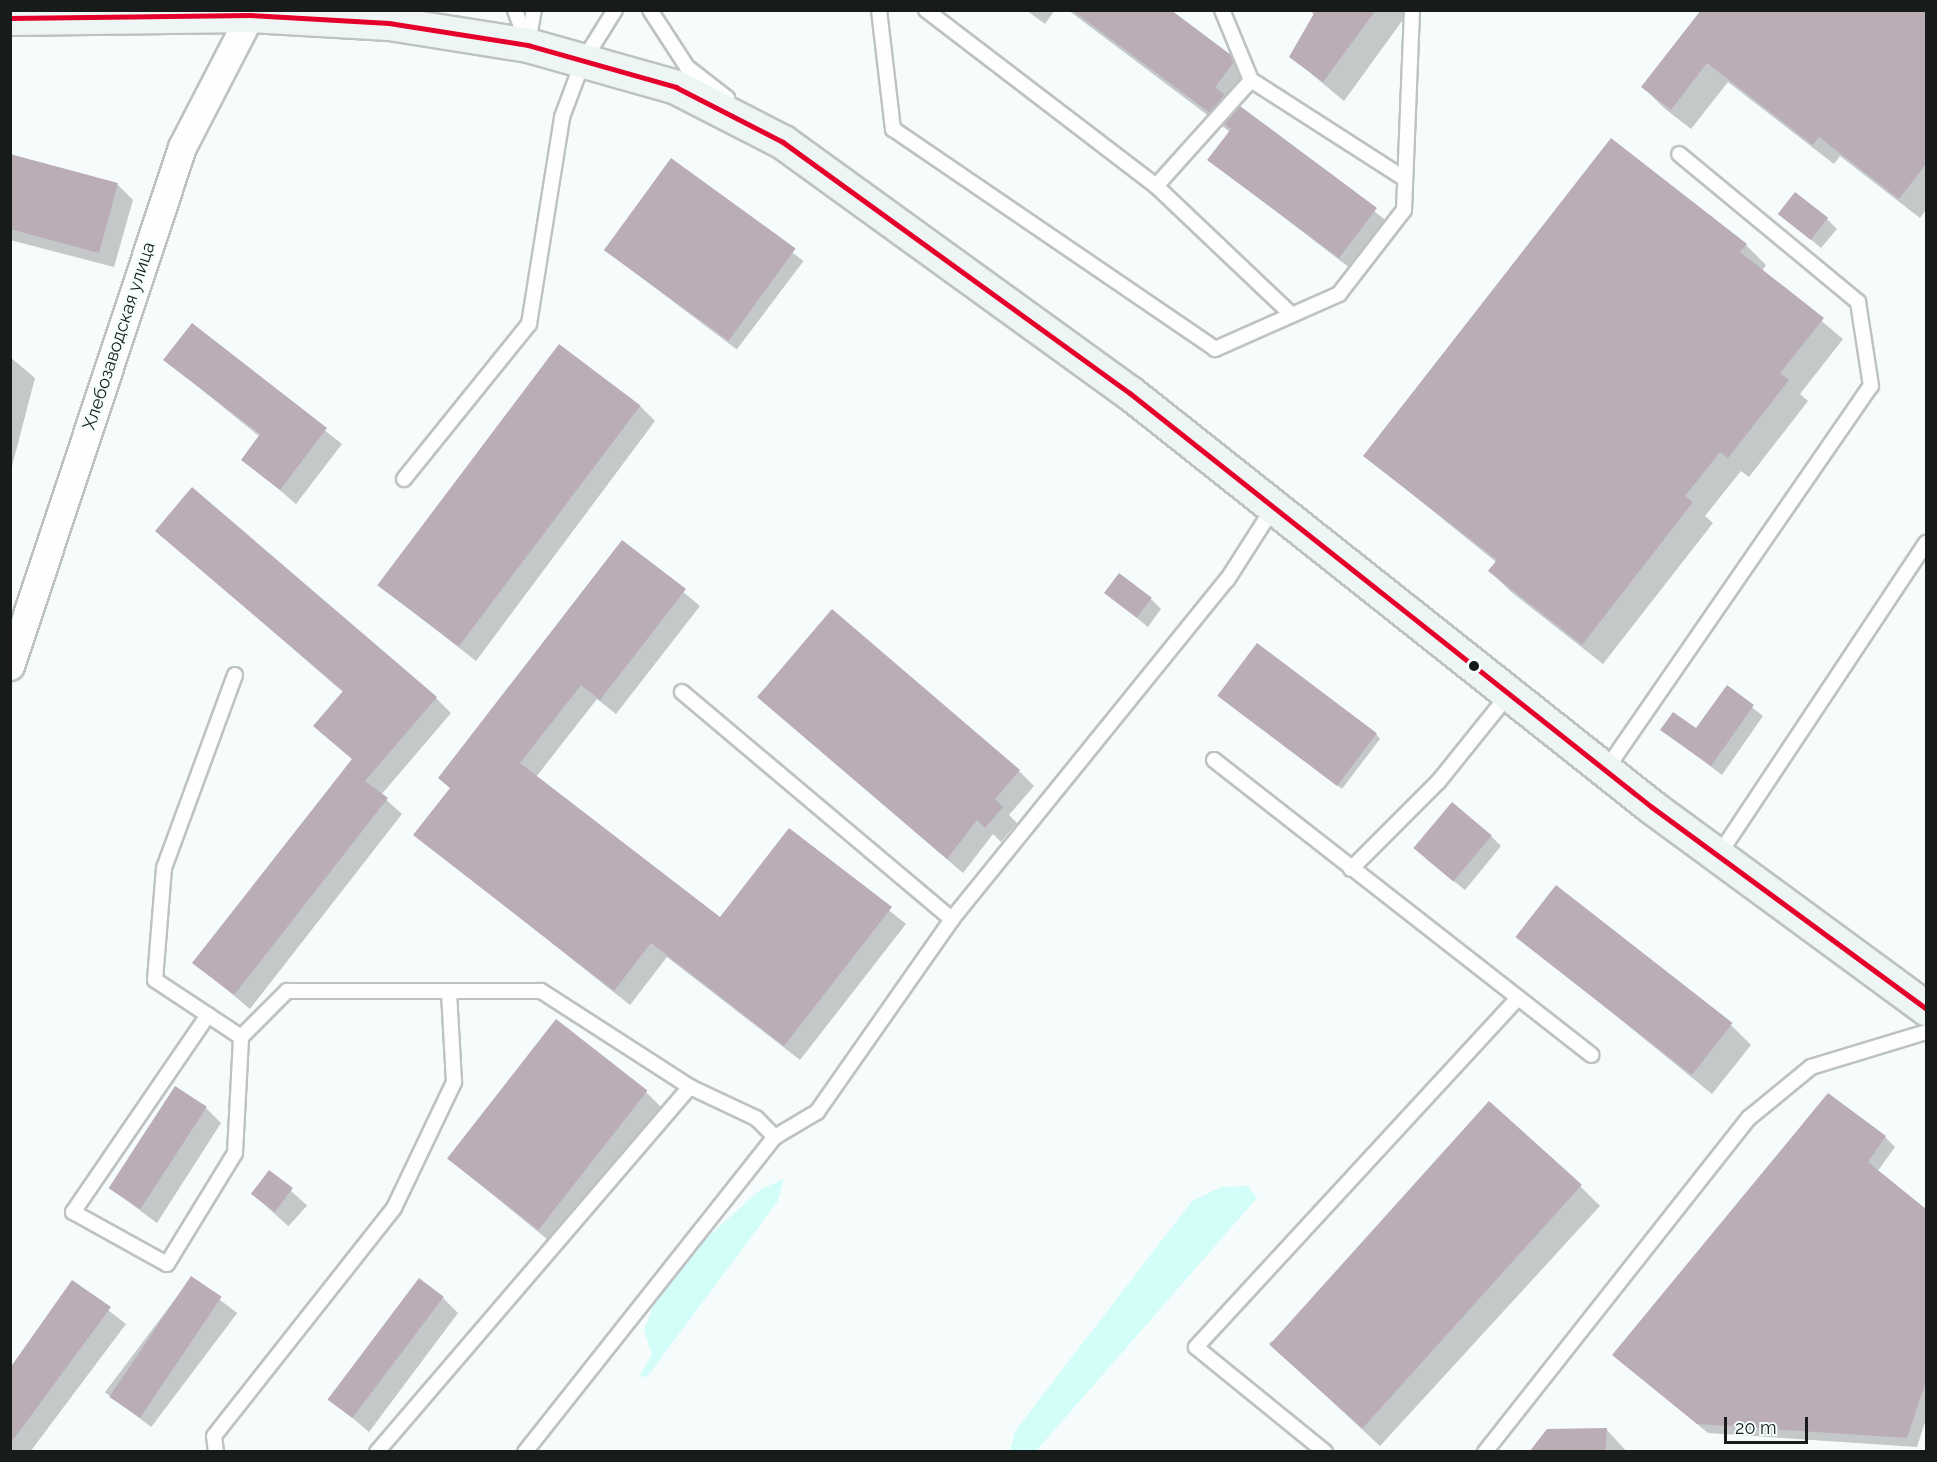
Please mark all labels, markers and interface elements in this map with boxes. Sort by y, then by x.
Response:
street label: Хлебозаводская улица [78,239,160,433]
unlabelled marker [1468,660,1480,672]
scale bar [1727,1405,1811,1443]
text: 20 m [1735,1417,1777,1438]

